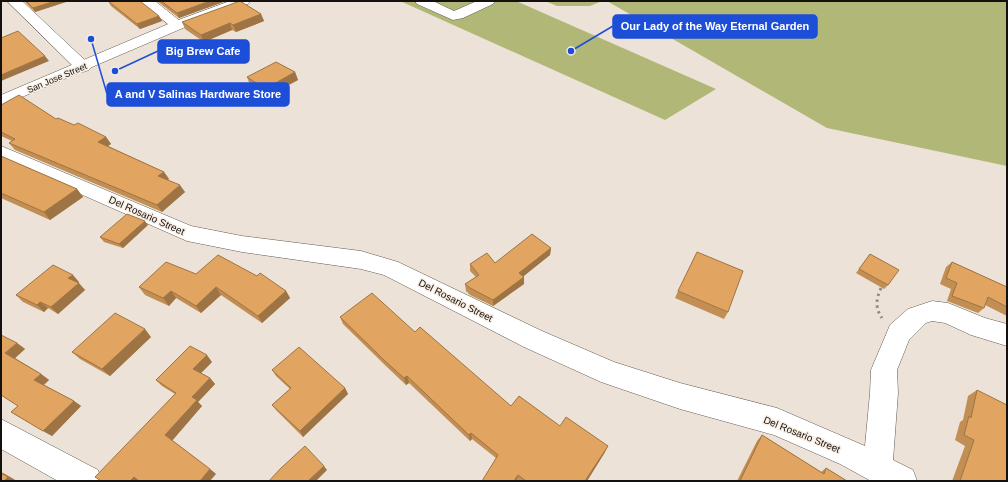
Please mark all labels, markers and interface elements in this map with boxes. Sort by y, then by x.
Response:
callout: Our Lady of the Way Eternal Garden [613,15,817,38]
text: Our Lady of the Way Eternal Garden [621,20,810,32]
callout: Big Brew Cafe [158,40,249,63]
text: Big Brew Cafe [166,45,240,57]
street label: San Jose Street [26,61,89,95]
callout: A and V Salinas Hardware Store [107,83,289,106]
text: A and V Salinas Hardware Store [115,88,281,100]
street label: Del Rosario Street [107,194,187,237]
street label: Del Rosario Street [417,277,495,324]
street label: Del Rosario Street [762,414,842,455]

